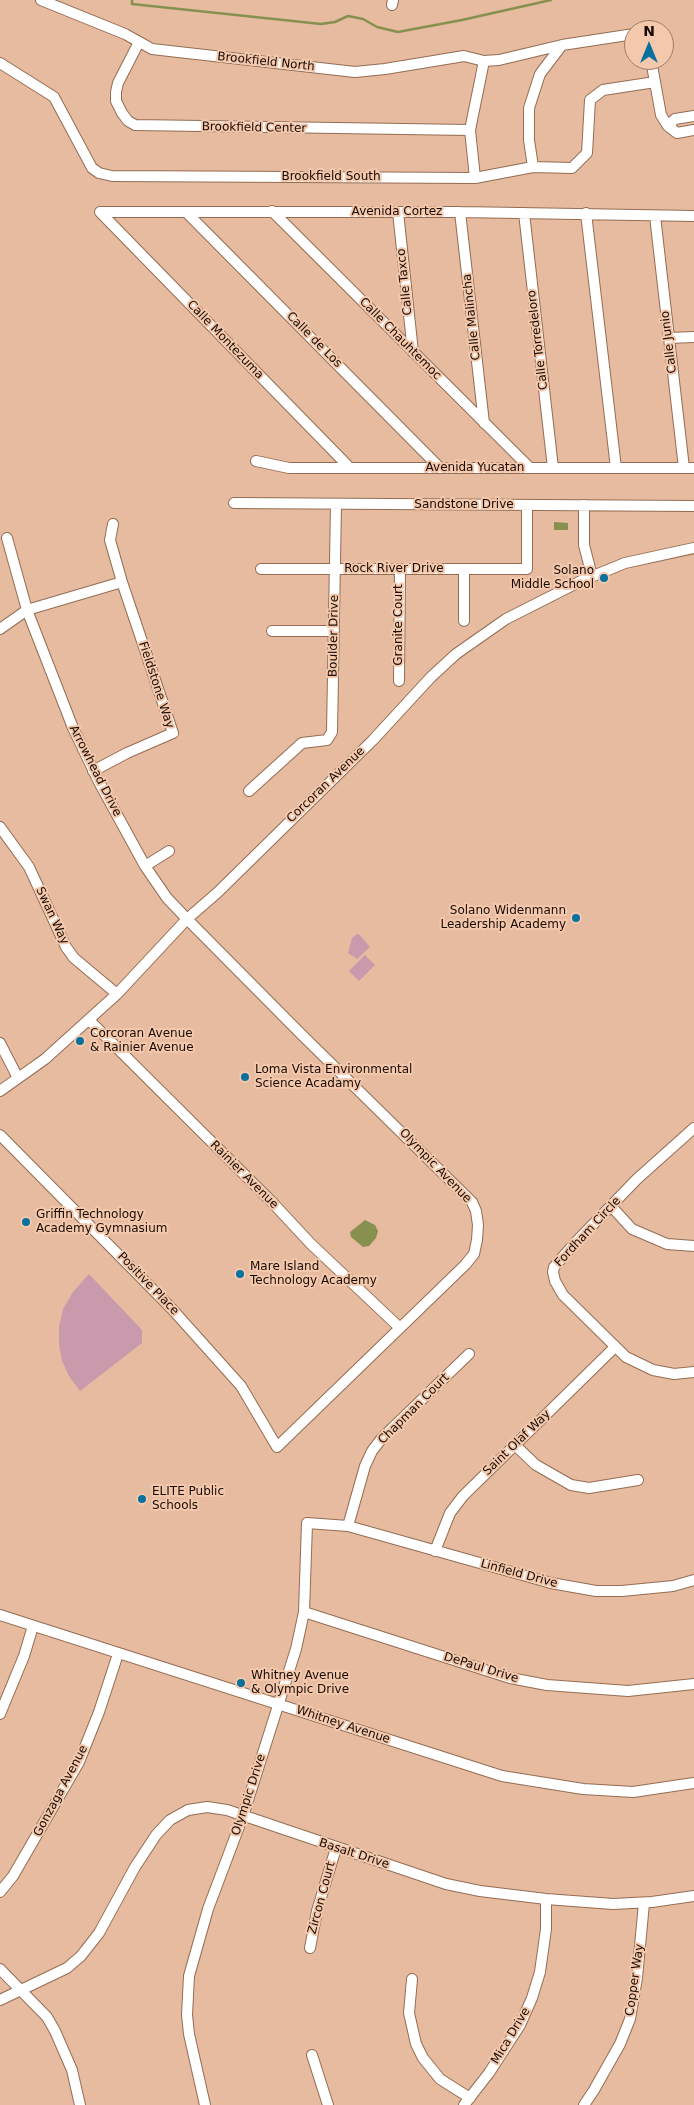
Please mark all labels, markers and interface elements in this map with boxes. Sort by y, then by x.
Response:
north arrow [624,20,674,70]
text: N [643,23,655,39]
street label: Brookfield North [217,50,315,74]
street label: Brookfield Center [202,120,306,136]
street label: Brookfield South [281,170,381,184]
street label: Avenida Cortez [352,205,442,219]
street label: Calle Taxco [394,248,416,316]
street label: Calle Malincha [460,273,484,361]
street label: Calle Torredeloro [525,289,551,391]
street label: Calle Chauhtemoc [356,295,444,383]
street label: Calle Montezuma [184,298,266,382]
street label: Calle de Los [283,309,345,371]
street label: Calle Junio [658,310,680,374]
street label: Avenida Yucatan [426,461,524,475]
street label: Sandstone Drive [414,498,514,512]
street label: Rock River Drive [344,562,444,576]
place label: Solano Middle School [511,564,594,592]
marker: Solano Middle School [598,572,610,584]
street label: Granite Court [392,584,406,666]
street label: Boulder Drive [326,595,342,677]
street label: Fieldstone Way [135,640,177,730]
street label: Arrowhead Drive [66,723,124,819]
street label: Corcoran Avenue [284,744,368,826]
street label: Swan Way [32,885,72,947]
place label: Solano Widenmann Leadership Academy [440,904,566,932]
marker: Solano Widenmann Leadership Academy [570,912,582,924]
place label: Corcoran Avenue & Rainier Avenue [90,1027,194,1055]
marker: Corcoran Avenue & Rainier Avenue [74,1035,86,1047]
place label: Loma Vista Environmental Science Acadamy [255,1063,412,1091]
marker: Loma Vista Environmental Science Acadamy [239,1071,251,1083]
street label: Olympic Avenue [396,1126,474,1206]
street label: Rainier Avenue [207,1138,281,1212]
street label: Fordham Circle [552,1194,624,1270]
place label: Griffin Technology Academy Gymnasium [36,1208,167,1236]
marker: Griffin Technology Academy Gymnasium [20,1216,32,1228]
street label: Positive Place [114,1250,182,1318]
place label: Mare Island Technology Academy [250,1260,377,1288]
marker: Mare Island Technology Academy [234,1268,246,1280]
street label: Chapman Court [376,1371,452,1447]
street label: Saint Olaf Way [480,1407,554,1479]
place label: ELITE Public Schools [152,1485,224,1513]
marker: ELITE Public Schools [136,1493,148,1505]
street label: Linfield Drive [479,1557,559,1591]
street label: DePaul Drive [442,1650,520,1686]
place label: Whitney Avenue & Olympic Drive [251,1669,349,1697]
marker: Whitney Avenue & Olympic Drive [235,1677,247,1689]
street label: Whitney Avenue [294,1703,392,1747]
street label: Gonzaga Avenue [31,1743,91,1839]
street label: Olympic Drive [229,1752,269,1838]
street label: Basalt Drive [317,1836,391,1872]
street label: Zircon Court [305,1860,339,1936]
street label: Copper Way [623,1943,647,2017]
street label: Mica Drive [488,2005,534,2067]

